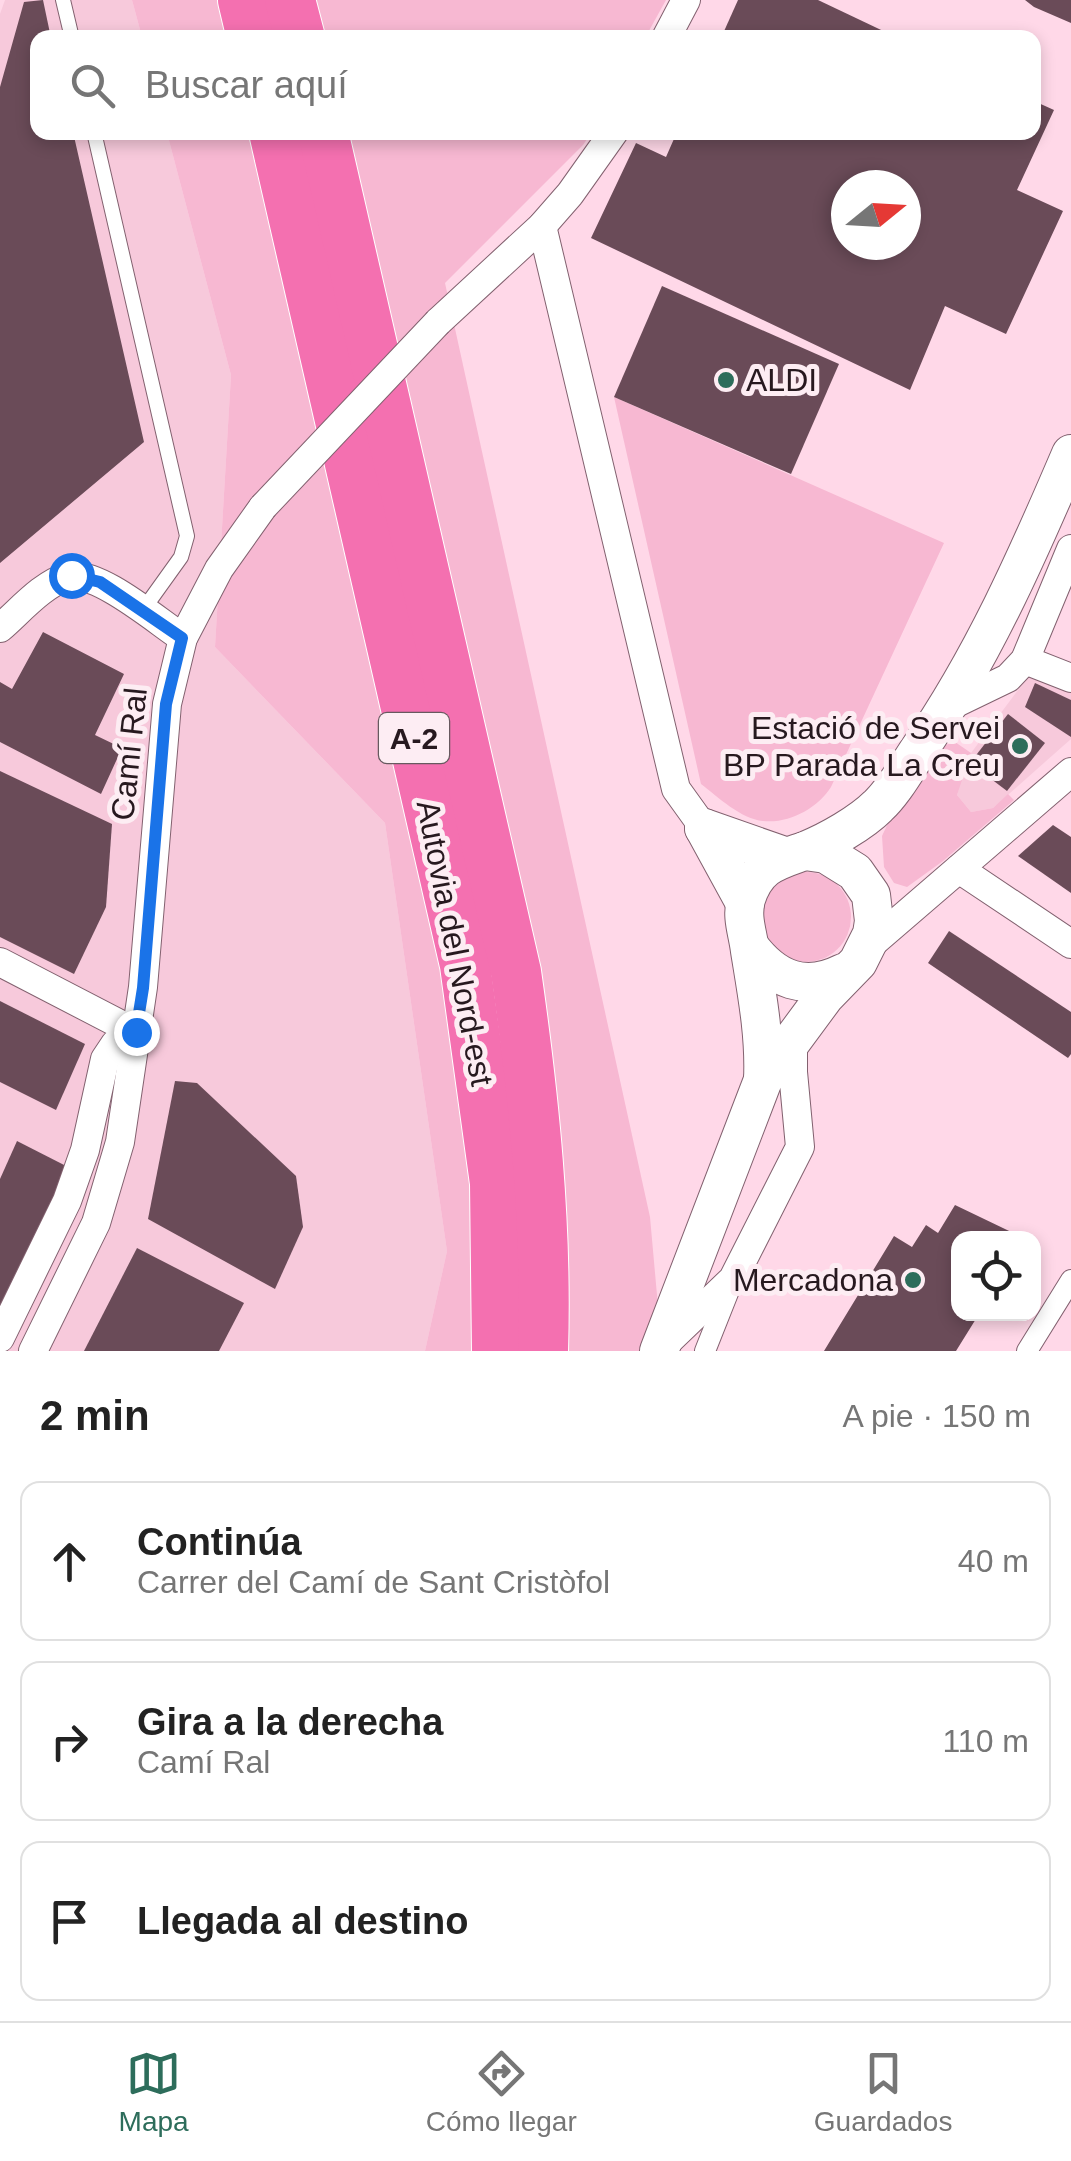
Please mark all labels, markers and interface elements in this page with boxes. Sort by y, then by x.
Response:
search box [30,30,1041,140]
icon: search [65,58,120,113]
text: Buscar aquí [145,64,348,106]
north arrow [831,170,921,260]
place label: ALDI [746,362,817,398]
marker: ALDI [715,369,737,391]
route start [49,553,95,599]
street label: Camí Ral [104,686,154,822]
place label: Estació de Servei BP Parada La Creu [723,710,1000,783]
road number: A-2 [379,713,449,763]
marker: Estació de Servei BP Parada La Creu [1009,735,1031,757]
street label: Autovia del Nord-est [410,797,500,1089]
route end [114,1010,160,1056]
map controls [951,1231,1041,1321]
button: locate [951,1231,1041,1321]
place label: Mercadona [733,1262,893,1298]
marker: Mercadona [902,1269,924,1291]
text: 2 min [40,1392,150,1439]
text: A pie · 150 m [842,1398,1031,1434]
text: Continúa [137,1521,302,1563]
icon: ahead [42,1534,97,1589]
text: 40 m [958,1543,1029,1579]
text: Carrer del Camí de Sant Cristòfol [137,1564,610,1600]
text: Gira a la derecha [137,1701,443,1743]
icon: right [42,1714,97,1769]
text: 110 m [942,1723,1029,1759]
text: Camí Ral [137,1744,270,1780]
icon: arrive [42,1894,97,1949]
text: Llegada al destino [137,1900,469,1942]
tab: Mapa [119,2046,189,2138]
tab: Cómo llegar [426,2046,577,2138]
tab: Guardados [814,2046,952,2138]

